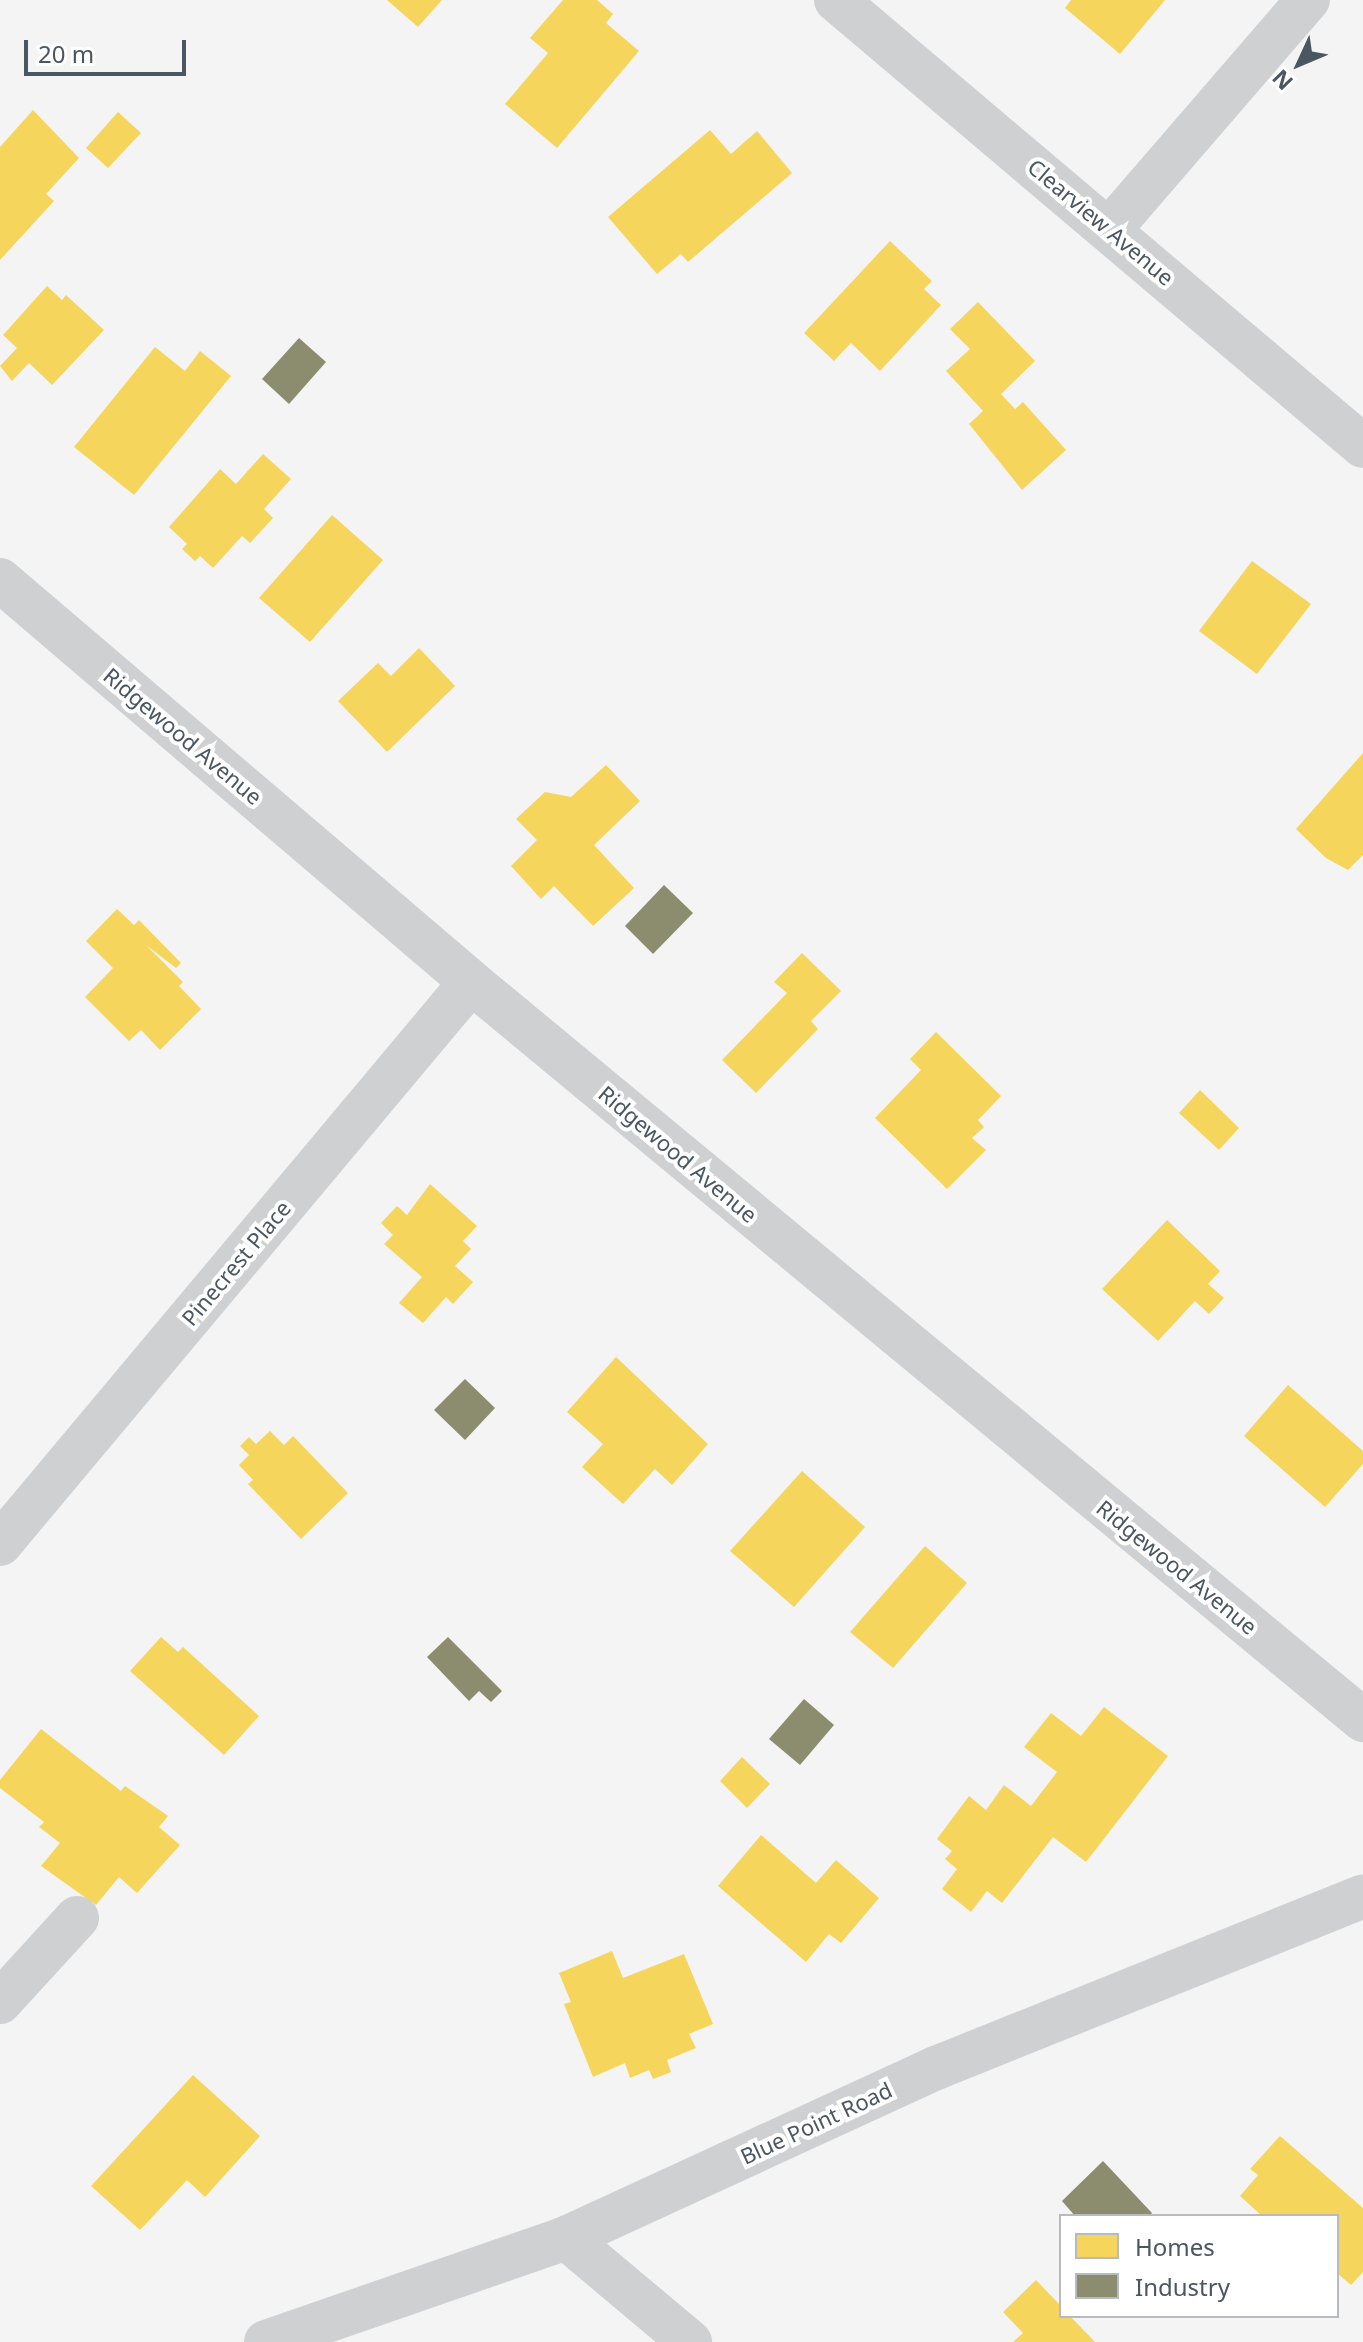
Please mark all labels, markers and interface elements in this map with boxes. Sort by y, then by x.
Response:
scale bar [28,24,190,74]
north arrow [1259,24,1339,104]
text: 20 m [38,37,94,70]
text: N [1265,64,1299,98]
street label: Clearview Avenue [1023,153,1179,291]
street label: Ridgewood Avenue [98,662,268,810]
street label: Ridgewood Avenue [593,1080,763,1228]
street label: Pinecrest Place [176,1195,296,1331]
street label: Ridgewood Avenue [1091,1494,1263,1640]
street label: Blue Point Road [736,2076,896,2170]
legend [1059,2214,1339,2318]
text: Homes [1135,2230,1215,2263]
text: Industry [1135,2270,1230,2303]

